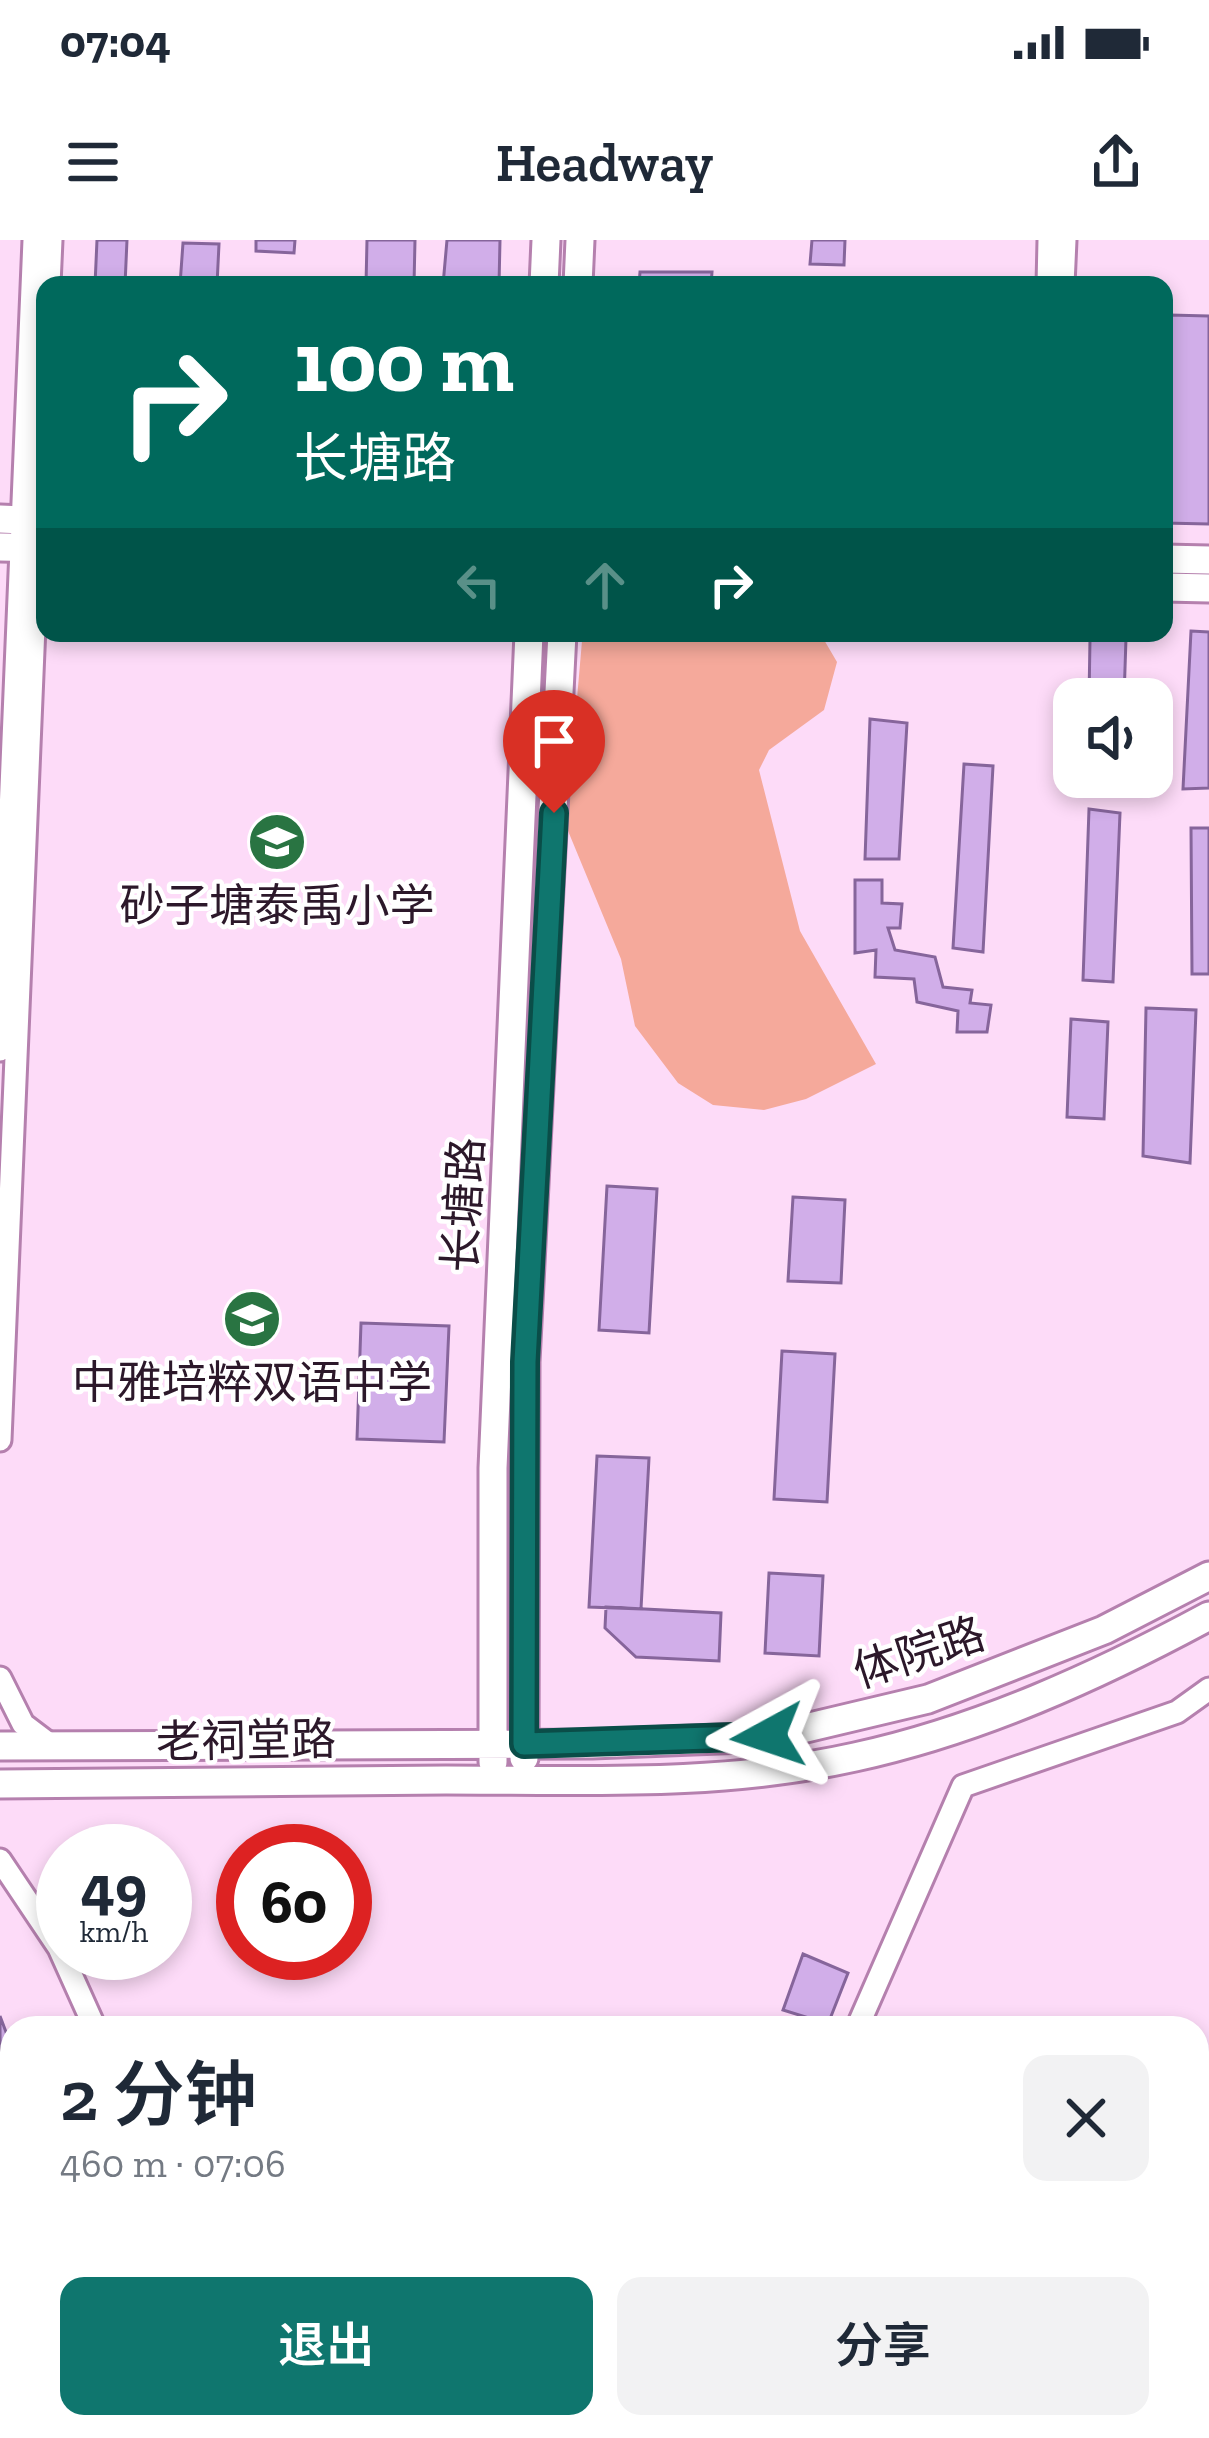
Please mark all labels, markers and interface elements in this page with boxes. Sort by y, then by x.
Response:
text: 07:04 [60,15,171,69]
icon: menu [60,129,126,195]
icon: share [1083,129,1149,195]
text: Headway [496,130,713,195]
text: 100 m [294,312,514,413]
icon: right [96,324,252,480]
text: 长塘路 [294,426,456,491]
icon: left [446,552,512,618]
icon: ahead [572,552,638,618]
icon: right [698,552,764,618]
map controls [1053,678,1173,798]
button: sound [1053,678,1173,798]
pin [503,690,605,813]
icon: arrive [521,708,587,774]
school or university icon: 砂子塘泰禹小学 [246,811,308,873]
place label: 砂子塘泰禹小学 [119,879,435,933]
street label: 长塘路 [434,1136,494,1274]
school or university icon: 中雅培粹双语中学 [221,1288,283,1350]
place label: 中雅培粹双语中学 [72,1356,432,1410]
street label: 体院路 [846,1606,992,1700]
position arrow [705,1673,831,1799]
street label: 老祠堂路 [156,1712,336,1770]
speed limit sign: 60 [216,1824,372,1980]
text: 49 [81,1851,147,1923]
text: km/h [80,1914,148,1950]
text: 2 分钟 [60,2052,257,2138]
button: close [1023,2055,1149,2181]
text: 460 m · 07:06 [60,2140,286,2187]
button: 退出 [60,2277,593,2415]
button: 分享 [617,2277,1149,2415]

